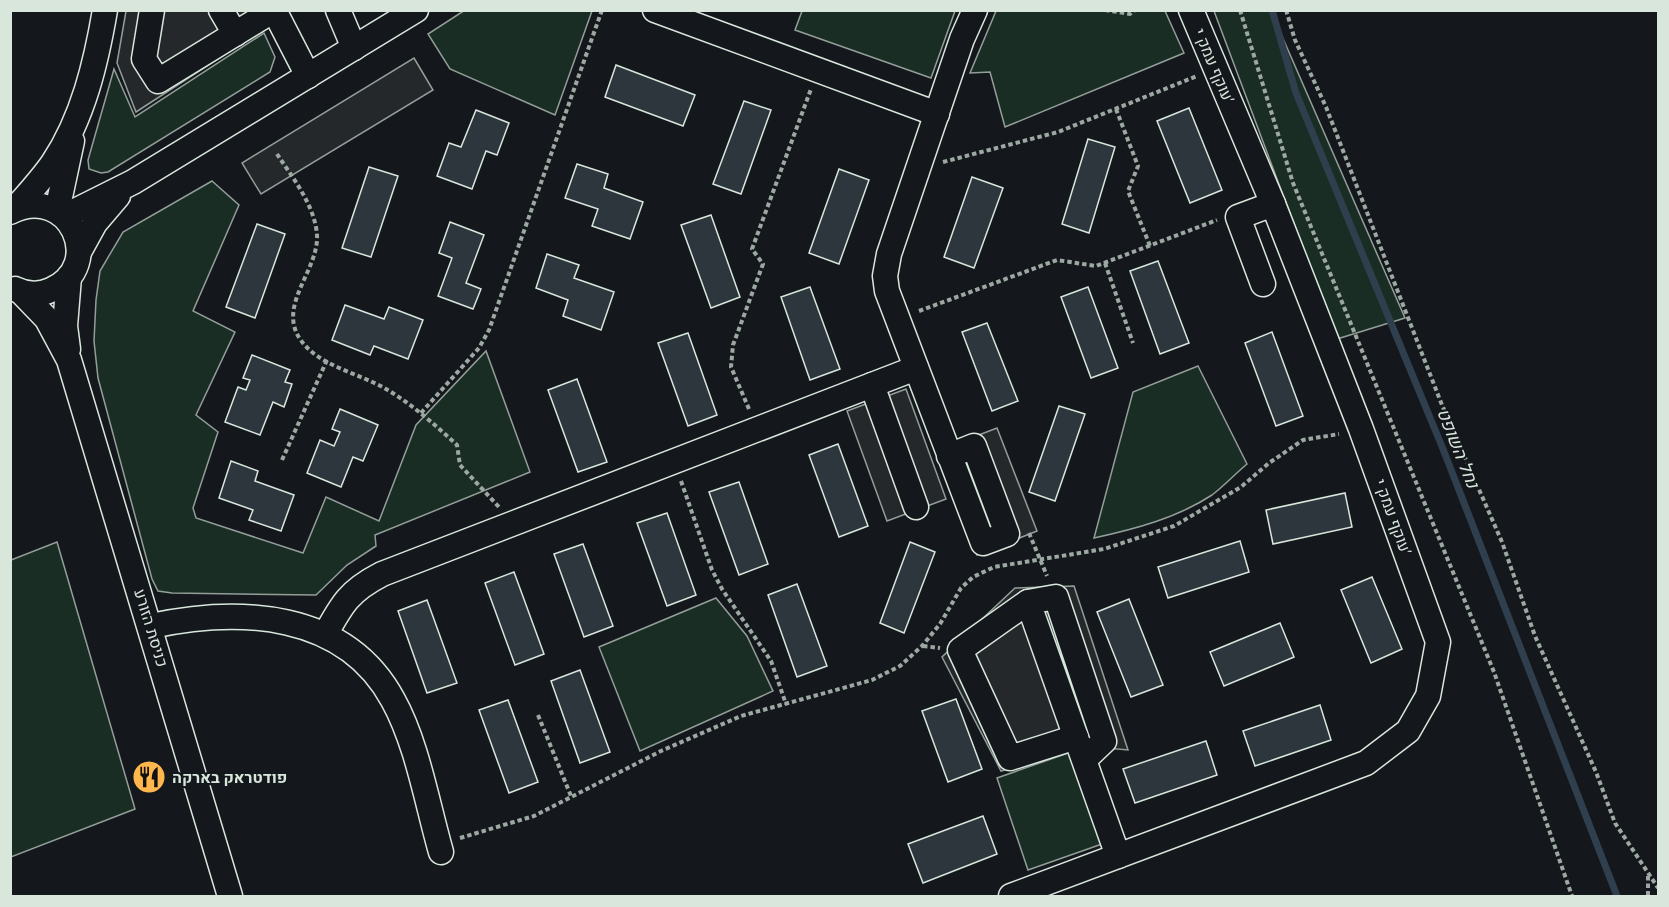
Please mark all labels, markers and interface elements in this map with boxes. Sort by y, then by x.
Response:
street label: עוקף עמק י’ [1189,25,1239,107]
water label: נחל השופט [1431,404,1485,493]
street label: עוקף עמק י’ [1370,476,1416,558]
street label: כניסת הזורע [129,586,173,670]
restaurant icon: פודטראק בארקה [131,759,167,795]
place label: פודטראק בארקה [172,767,287,788]

